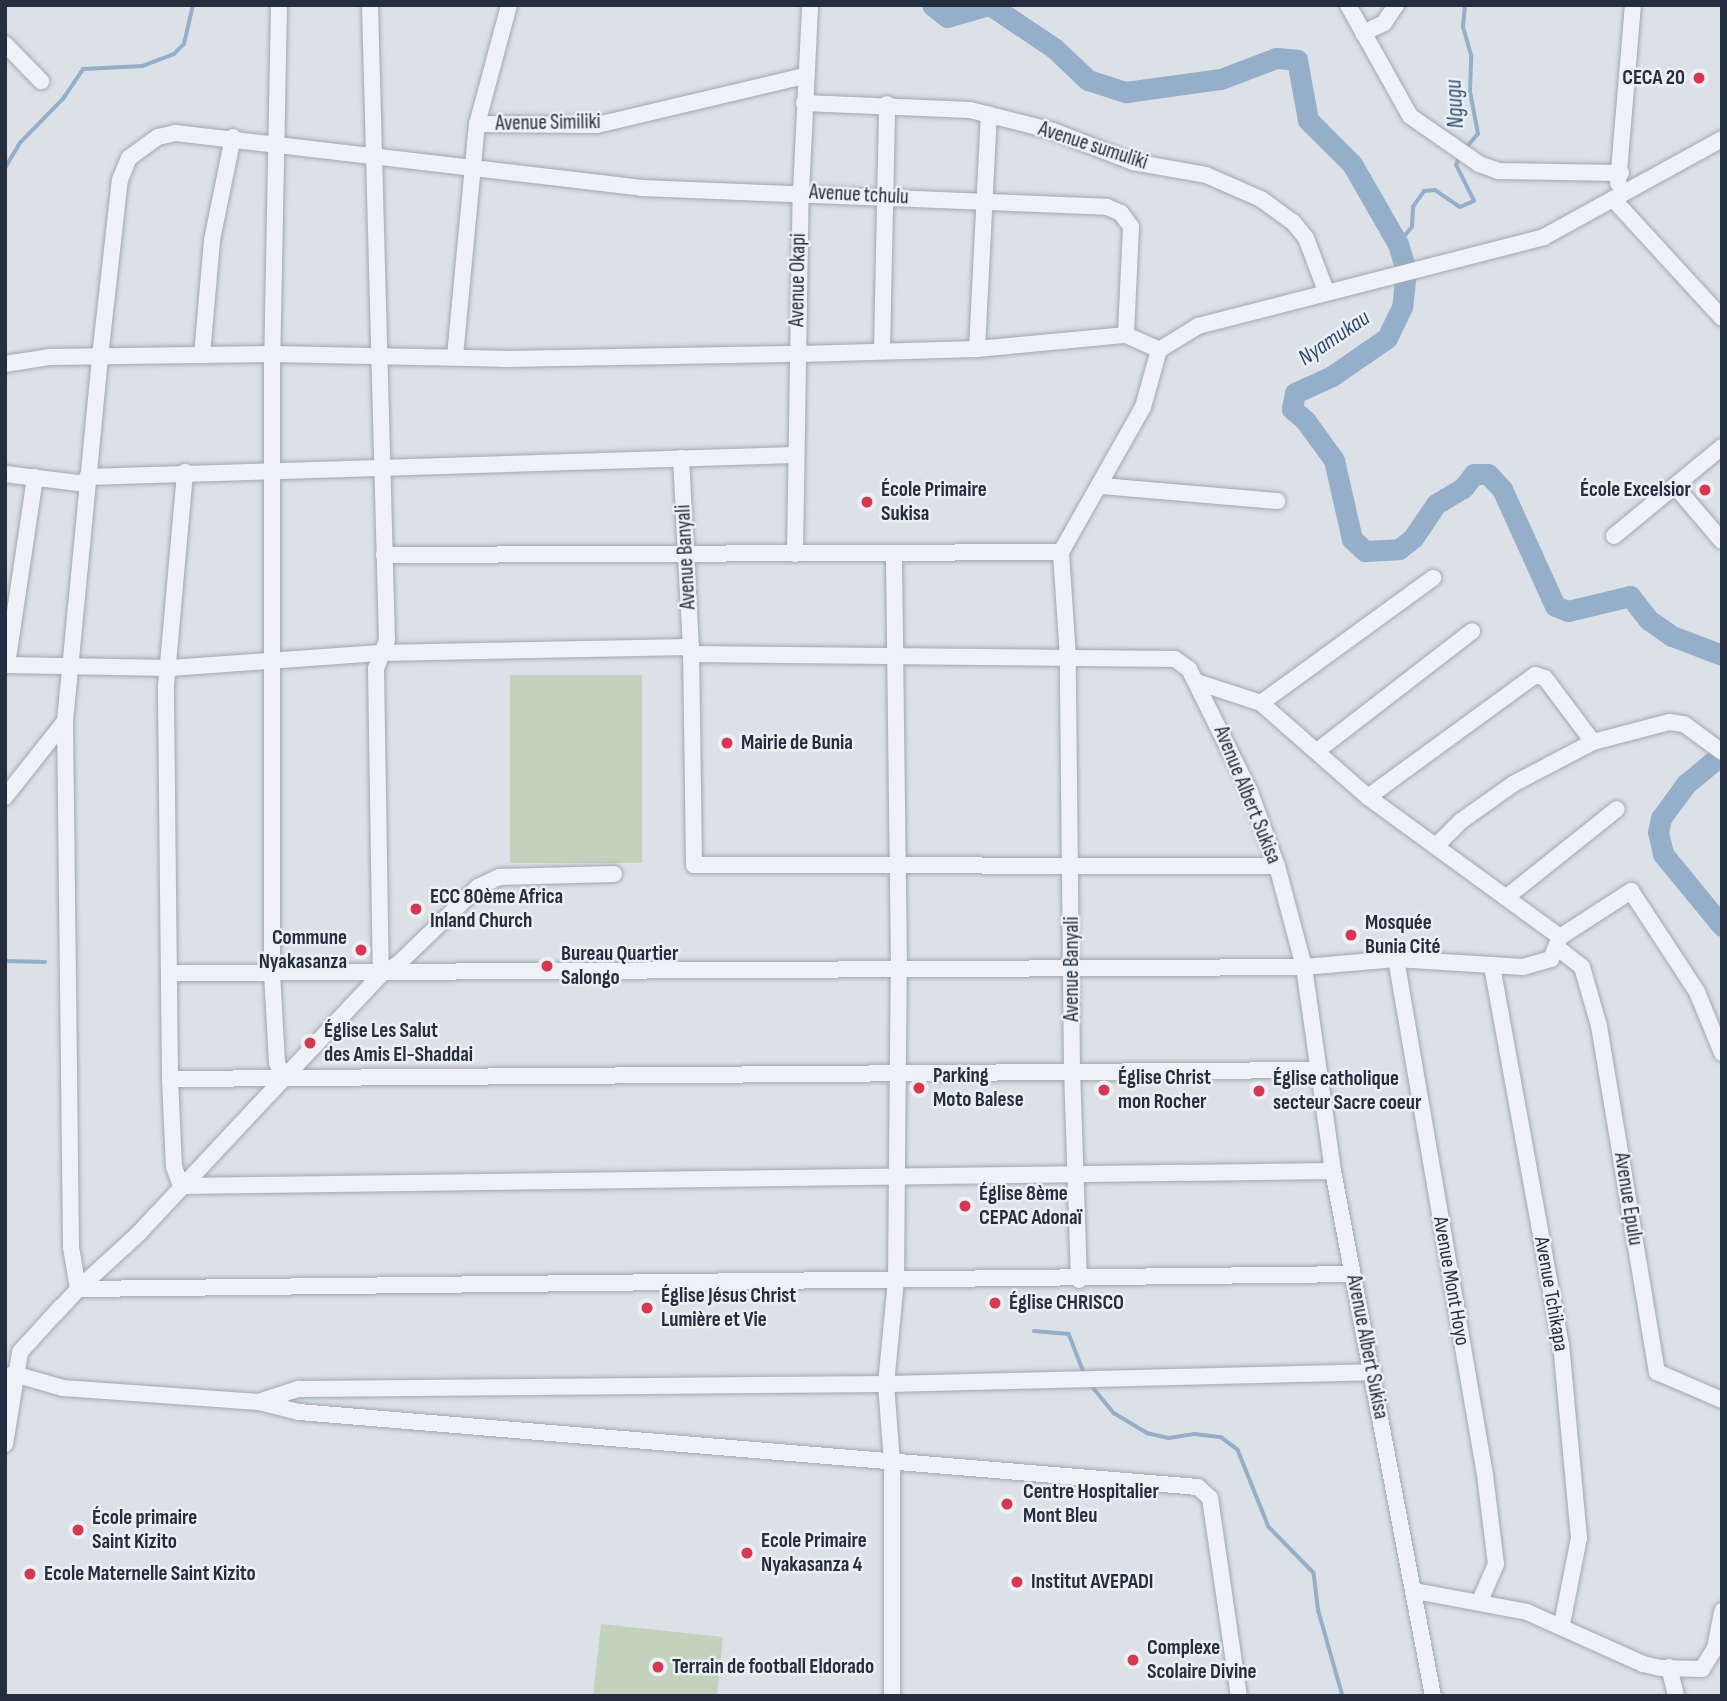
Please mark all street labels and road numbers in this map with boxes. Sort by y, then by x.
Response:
street label: Avenue Similiki [495,109,601,137]
street label: Avenue sumuliki [1035,116,1151,176]
street label: Avenue tchulu [809,180,909,210]
street label: Avenue Okapi [785,233,811,327]
street label: Avenue Banyali [671,504,701,610]
street label: Avenue Albert Sukisa [1208,722,1286,868]
street label: Avenue Banyali [1059,916,1085,1022]
street label: Avenue Epulu [1608,1151,1648,1247]
street label: Avenue Mont Hoyo [1427,1214,1475,1348]
street label: Avenue Tchikapa [1529,1235,1573,1353]
street label: Avenue Albert Sukisa [1341,1273,1393,1421]

